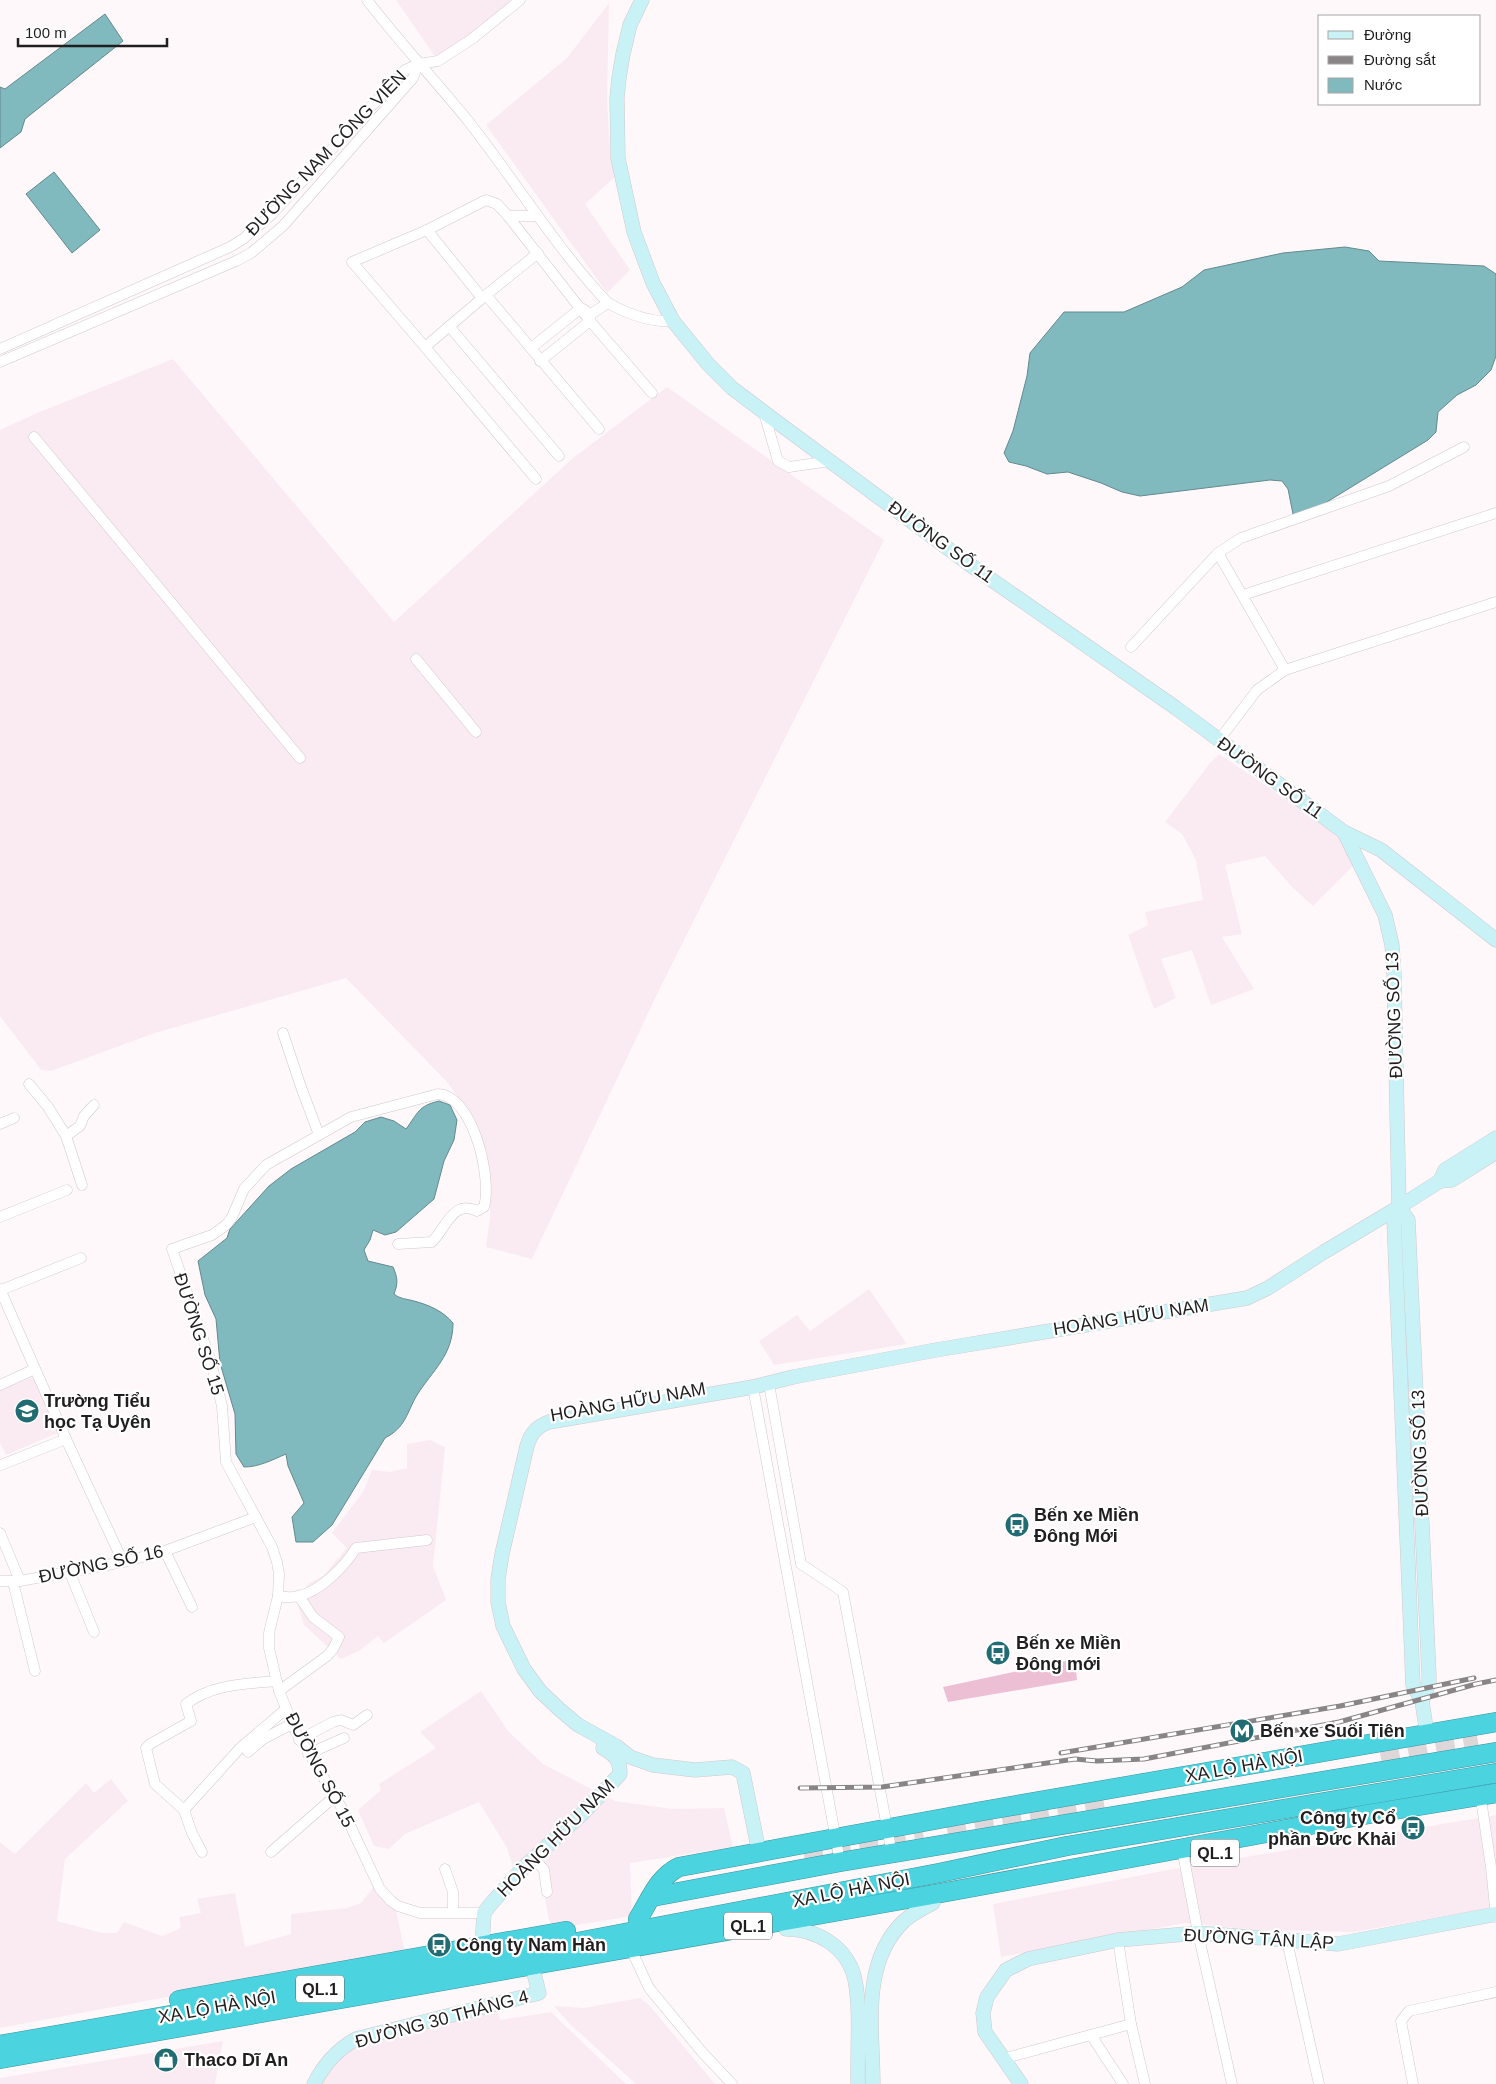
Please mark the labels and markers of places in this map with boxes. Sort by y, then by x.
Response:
place label: Trường Tiểu học Tạ Uyên [44,1391,151,1432]
school or university icon: Trường Tiểu học Tạ Uyên [14,1398,40,1424]
place label: Bến xe Miền Đông Mới [1034,1505,1139,1546]
bus stop icon: Bến xe Miền Đông Mới [1004,1512,1030,1538]
place label: Bến xe Miền Đông mới [1016,1633,1121,1674]
bus stop icon: Bến xe Miền Đông mới [985,1640,1011,1666]
metro station icon: Bến xe Suối Tiên [1229,1718,1255,1744]
place label: Bến xe Suối Tiên [1260,1721,1405,1741]
place label: Công ty Cổ phần Đức Khải [1268,1808,1396,1849]
bus stop icon: Công ty Cổ phần Đức Khải [1400,1815,1426,1841]
bus stop icon: Công ty Nam Hàn [426,1932,452,1958]
place label: Công ty Nam Hàn [456,1935,606,1955]
shop icon: Thaco Dĩ An [153,2047,179,2073]
place label: Thaco Dĩ An [184,2050,288,2070]

